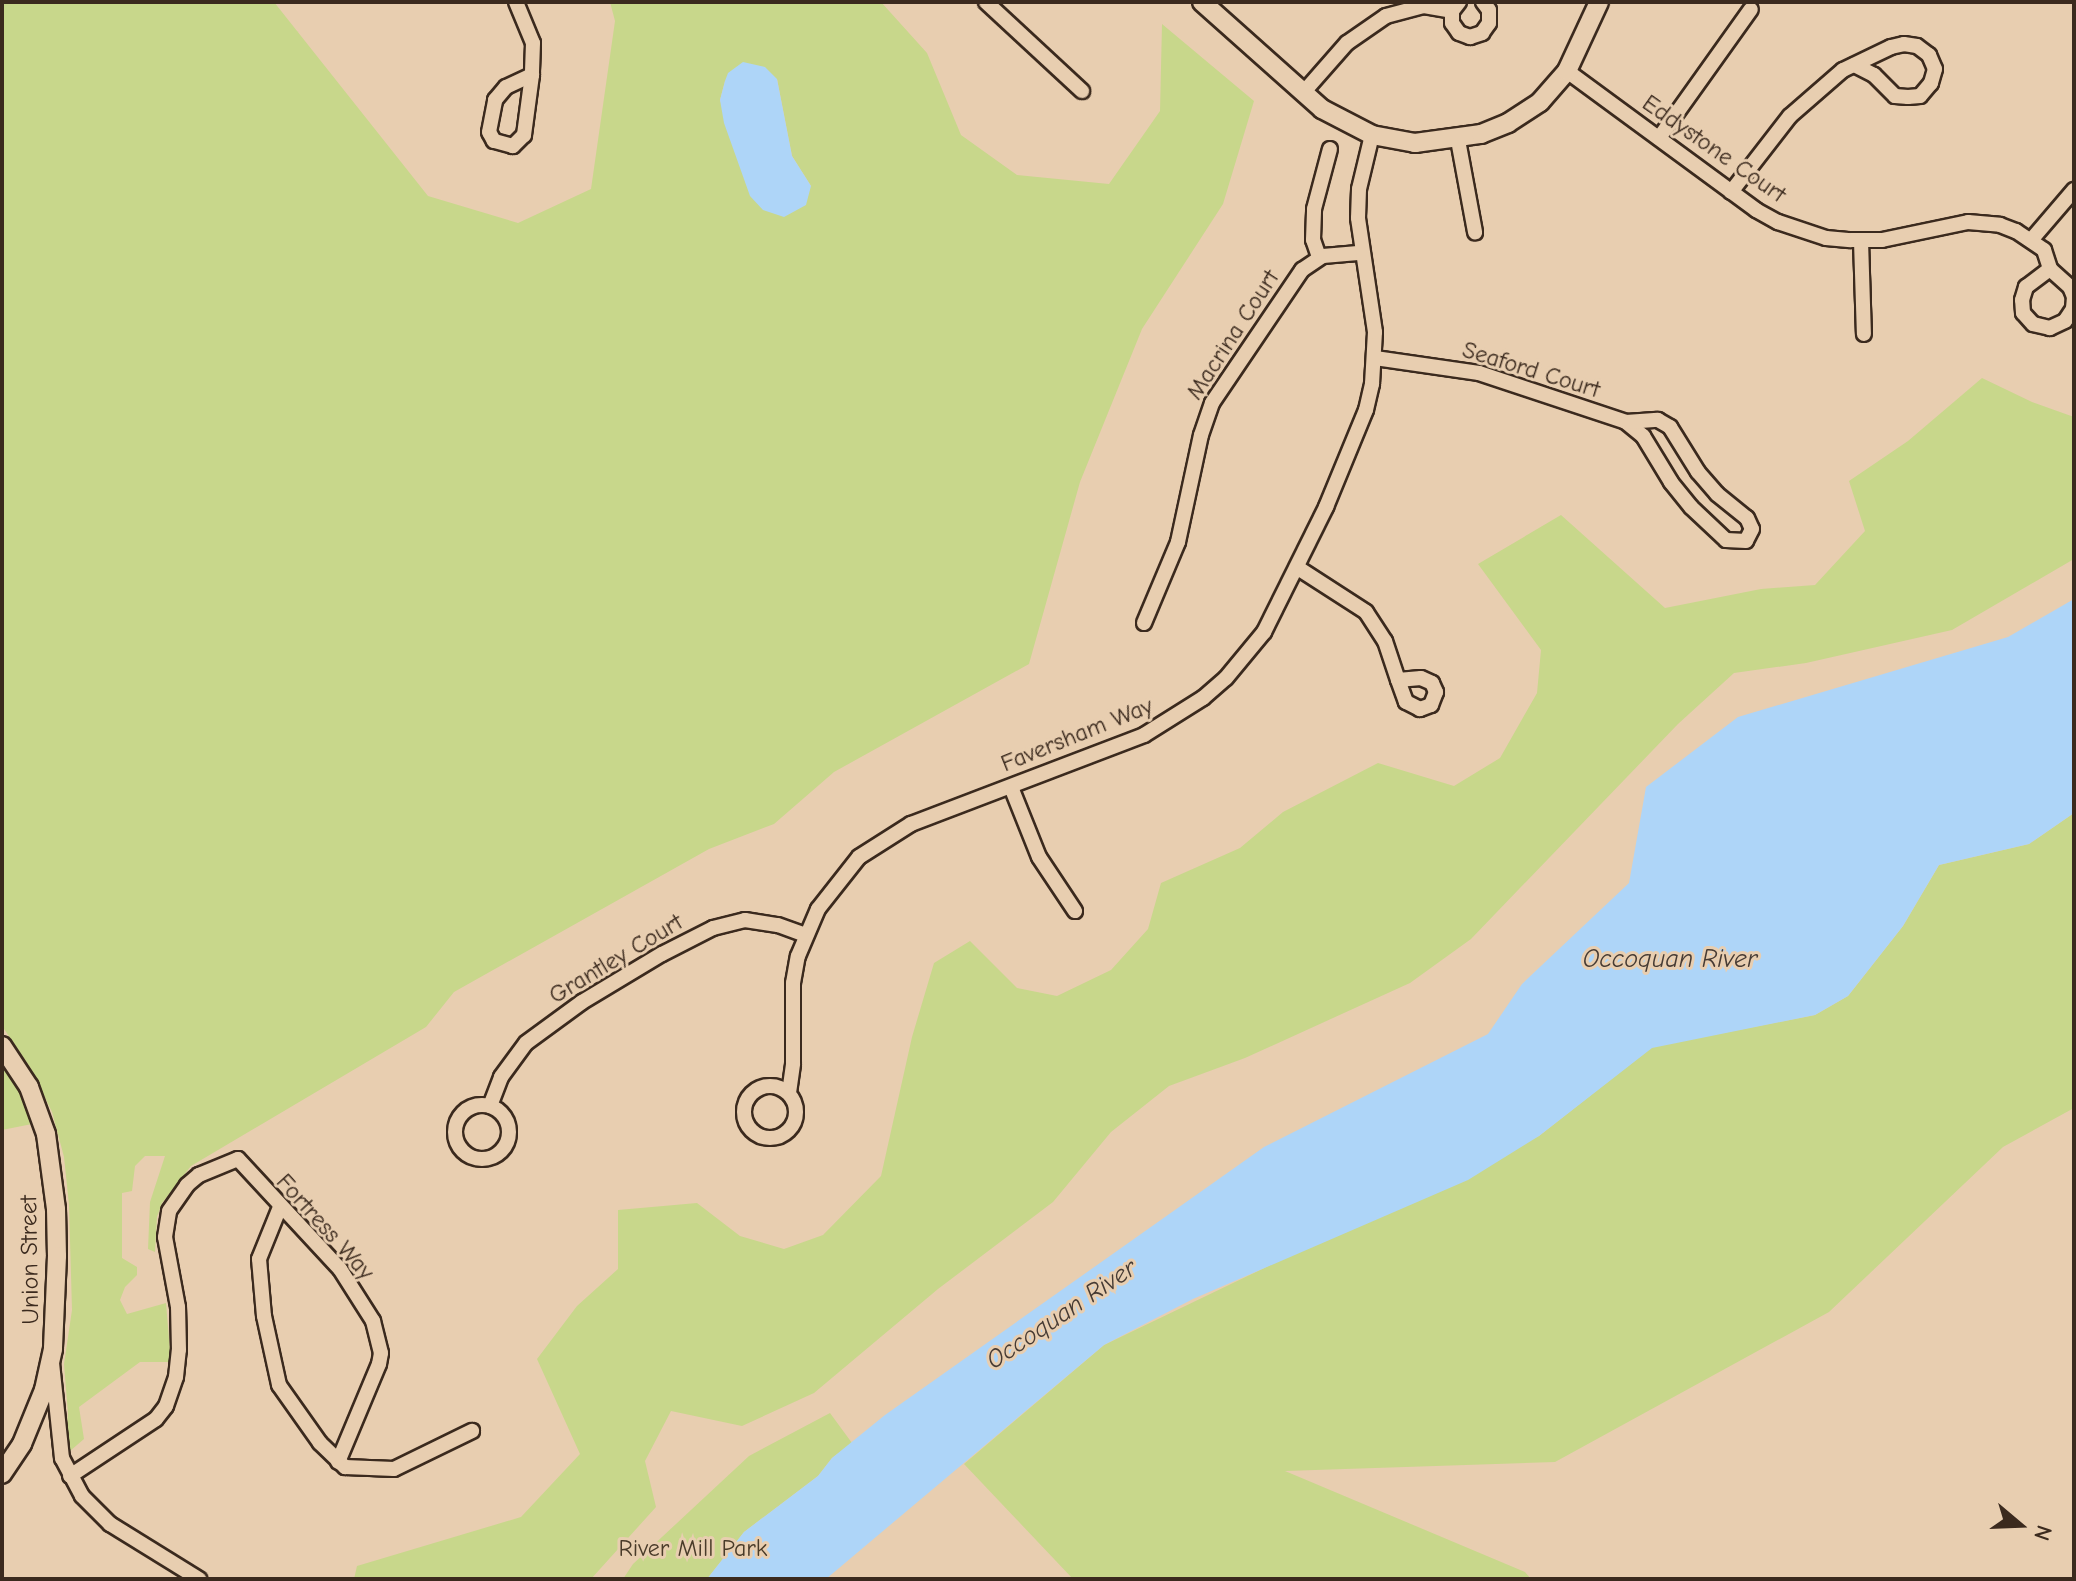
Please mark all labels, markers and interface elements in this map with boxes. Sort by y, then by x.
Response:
street label: Eddystone Court [1637,89,1791,209]
street label: Macrina Court [1180,265,1286,405]
street label: Seaford Court [1459,335,1603,405]
street label: Faversham Way [997,691,1157,779]
street label: Grantley Court [544,908,688,1010]
water label: Occoquan River [1583,944,1757,976]
street label: Fortress Way [270,1168,380,1286]
street label: Union Street [14,1195,46,1325]
water label: Occoquan River [981,1253,1143,1377]
north arrow [1980,1485,2060,1565]
text: N [2028,1522,2057,1544]
park label: River Mill Park [619,1535,767,1563]

